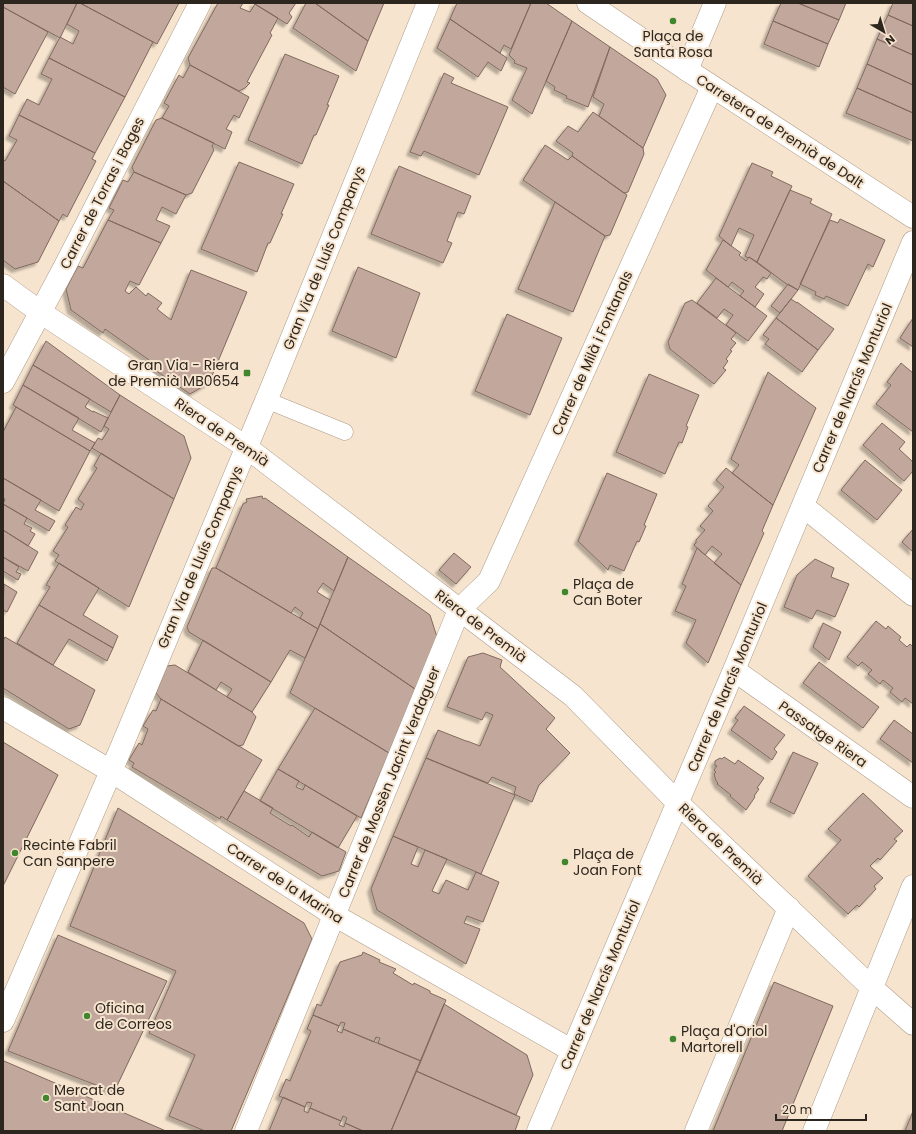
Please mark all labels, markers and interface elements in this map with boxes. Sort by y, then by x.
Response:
north arrow [864,12,904,52]
marker: Plaça de Santa Rosa [668,16,678,26]
place label: Plaça de Santa Rosa [633,26,713,62]
text: N [882,31,898,49]
street label: Carretera de Premià de Dalt [692,69,868,193]
street label: Carrer de Torras i Bages [55,113,149,273]
street label: Gran Via de Lluís Companys [278,163,370,353]
street label: Carrer de Milà i Fontanals [547,267,637,439]
street label: Carrer de Narcís Monturiol [807,300,897,476]
place label: Gran Via - Riera de Premià MB0654 [108,355,239,391]
marker: Gran Via - Riera de Premià MB0654 [242,368,252,378]
street label: Riera de Premià [171,393,273,471]
street label: Gran Via de Lluís Companys [152,463,248,651]
place label: Plaça de Can Boter [573,574,643,610]
street label: Riera de Premià [431,585,531,667]
marker: Plaça de Can Boter [560,587,570,597]
street label: Carrer de Narcís Monturiol [682,599,772,775]
street label: Carrer de Mossèn Jacint Verdaguer [333,663,445,901]
street label: Passatge Riera [775,696,871,772]
street label: Riera de Premià [674,799,768,889]
place label: Recinte Fabril Can Sanpere [23,835,117,871]
street label: Carrer de la Marina [223,838,347,928]
place label: Plaça de Joan Font [573,844,642,880]
marker: Recinte Fabril Can Sanpere [10,848,20,858]
marker: Plaça de Joan Font [560,857,570,867]
street label: Carrer de Narcís Monturiol [555,897,645,1073]
place label: Oficina de Correos [95,998,172,1034]
marker: Oficina de Correos [82,1011,92,1021]
place label: Plaça d'Oriol Martorell [681,1021,767,1057]
marker: Plaça d'Oriol Martorell [668,1034,678,1044]
place label: Mercat de Sant Joan [54,1080,125,1116]
marker: Mercat de Sant Joan [41,1093,51,1103]
scale bar [776,1096,866,1122]
text: 20 m [782,1101,812,1118]

